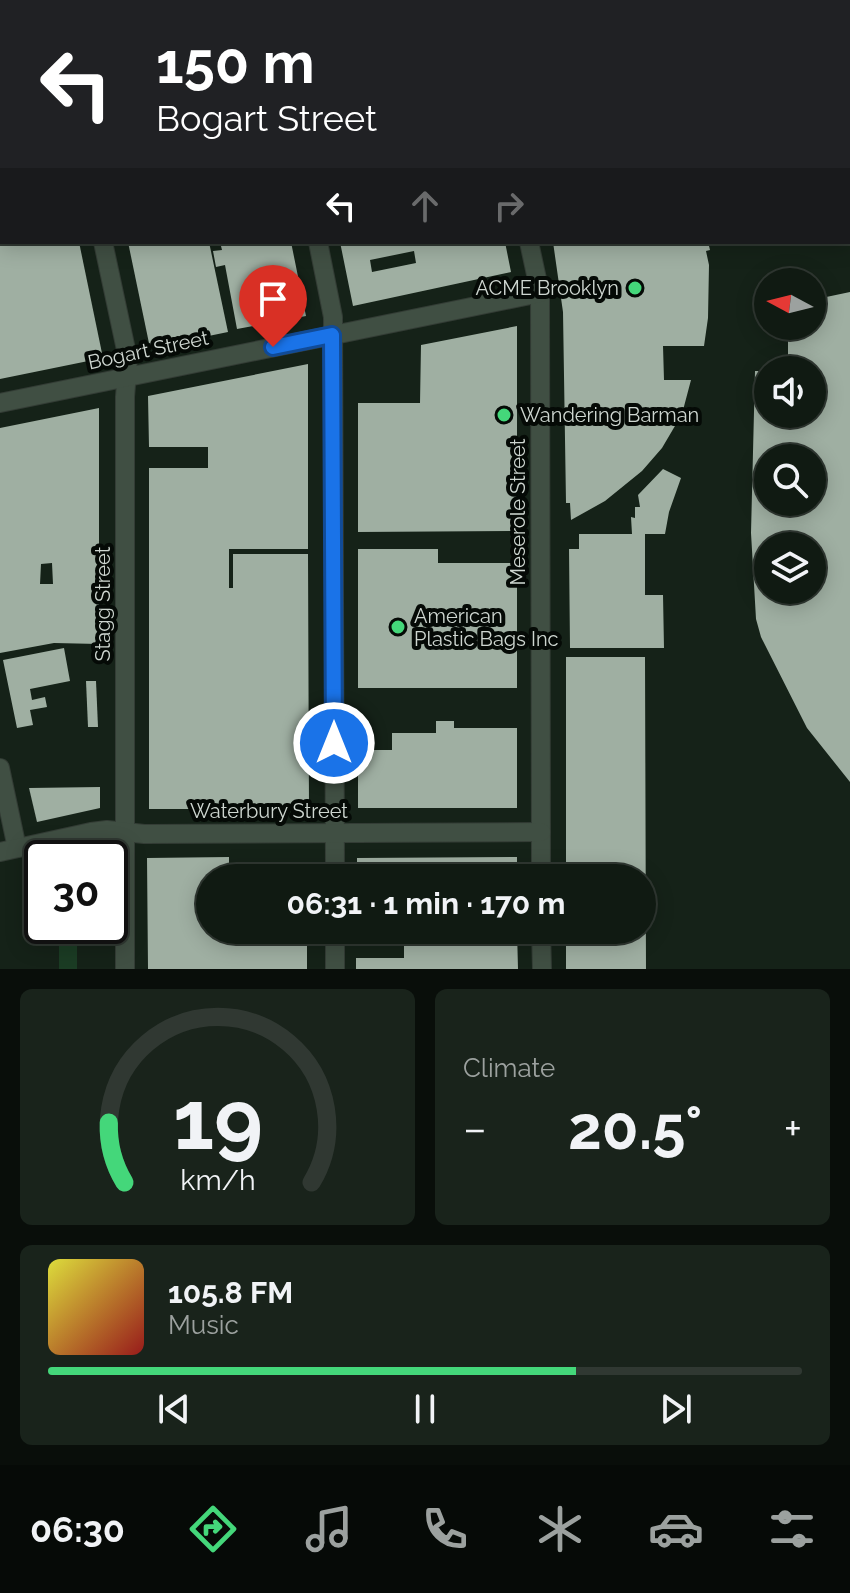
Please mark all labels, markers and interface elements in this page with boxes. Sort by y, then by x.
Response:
text: 150 m [156,30,315,96]
icon: left [24,32,128,136]
text: Bogart Street [156,97,377,139]
icon: left [319,184,363,228]
icon: ahead [403,184,447,228]
icon: right [487,184,531,228]
pin [239,265,307,347]
north arrow [754,268,826,340]
map controls [754,268,826,604]
place label: ACME Brooklyn [475,276,619,300]
icon: arrive [251,277,295,321]
marker: ACME Brooklyn [626,279,644,297]
street label: Bogart Street [85,325,211,374]
button: sound [754,356,826,428]
place label: Wandering Barman [520,403,699,427]
marker: Wandering Barman [495,406,513,424]
street label: Meserole Street [506,438,530,585]
button: search [754,444,826,516]
button: layers [754,532,826,604]
street label: Stagg Street [91,546,115,661]
place label: American Plastic Bags Inc [414,604,559,651]
marker: American Plastic Bags Inc [389,618,407,636]
position arrow [292,701,376,785]
street label: Waterbury Street [190,799,348,823]
speed limit sign: 30 [24,840,128,944]
text: 06:31 · 1 min · 170 m [287,886,565,921]
text: Climate [463,1053,555,1083]
text: 19 [172,1071,263,1168]
text: 20.5° [568,1093,702,1163]
text: − [463,1103,487,1154]
text: + [784,1103,802,1154]
text: km/h [180,1163,255,1197]
text: 105.8 FM [168,1275,293,1310]
text: Music [168,1310,239,1340]
icon: previous [152,1387,196,1431]
icon: pause [403,1387,447,1431]
icon: next [654,1387,698,1431]
icon: directions [185,1501,241,1557]
icon: music [301,1501,357,1557]
icon: phone [417,1501,473,1557]
icon: climate [532,1501,588,1557]
icon: car [648,1501,704,1557]
icon: filters [764,1501,820,1557]
text: 06:30 [30,1508,125,1550]

